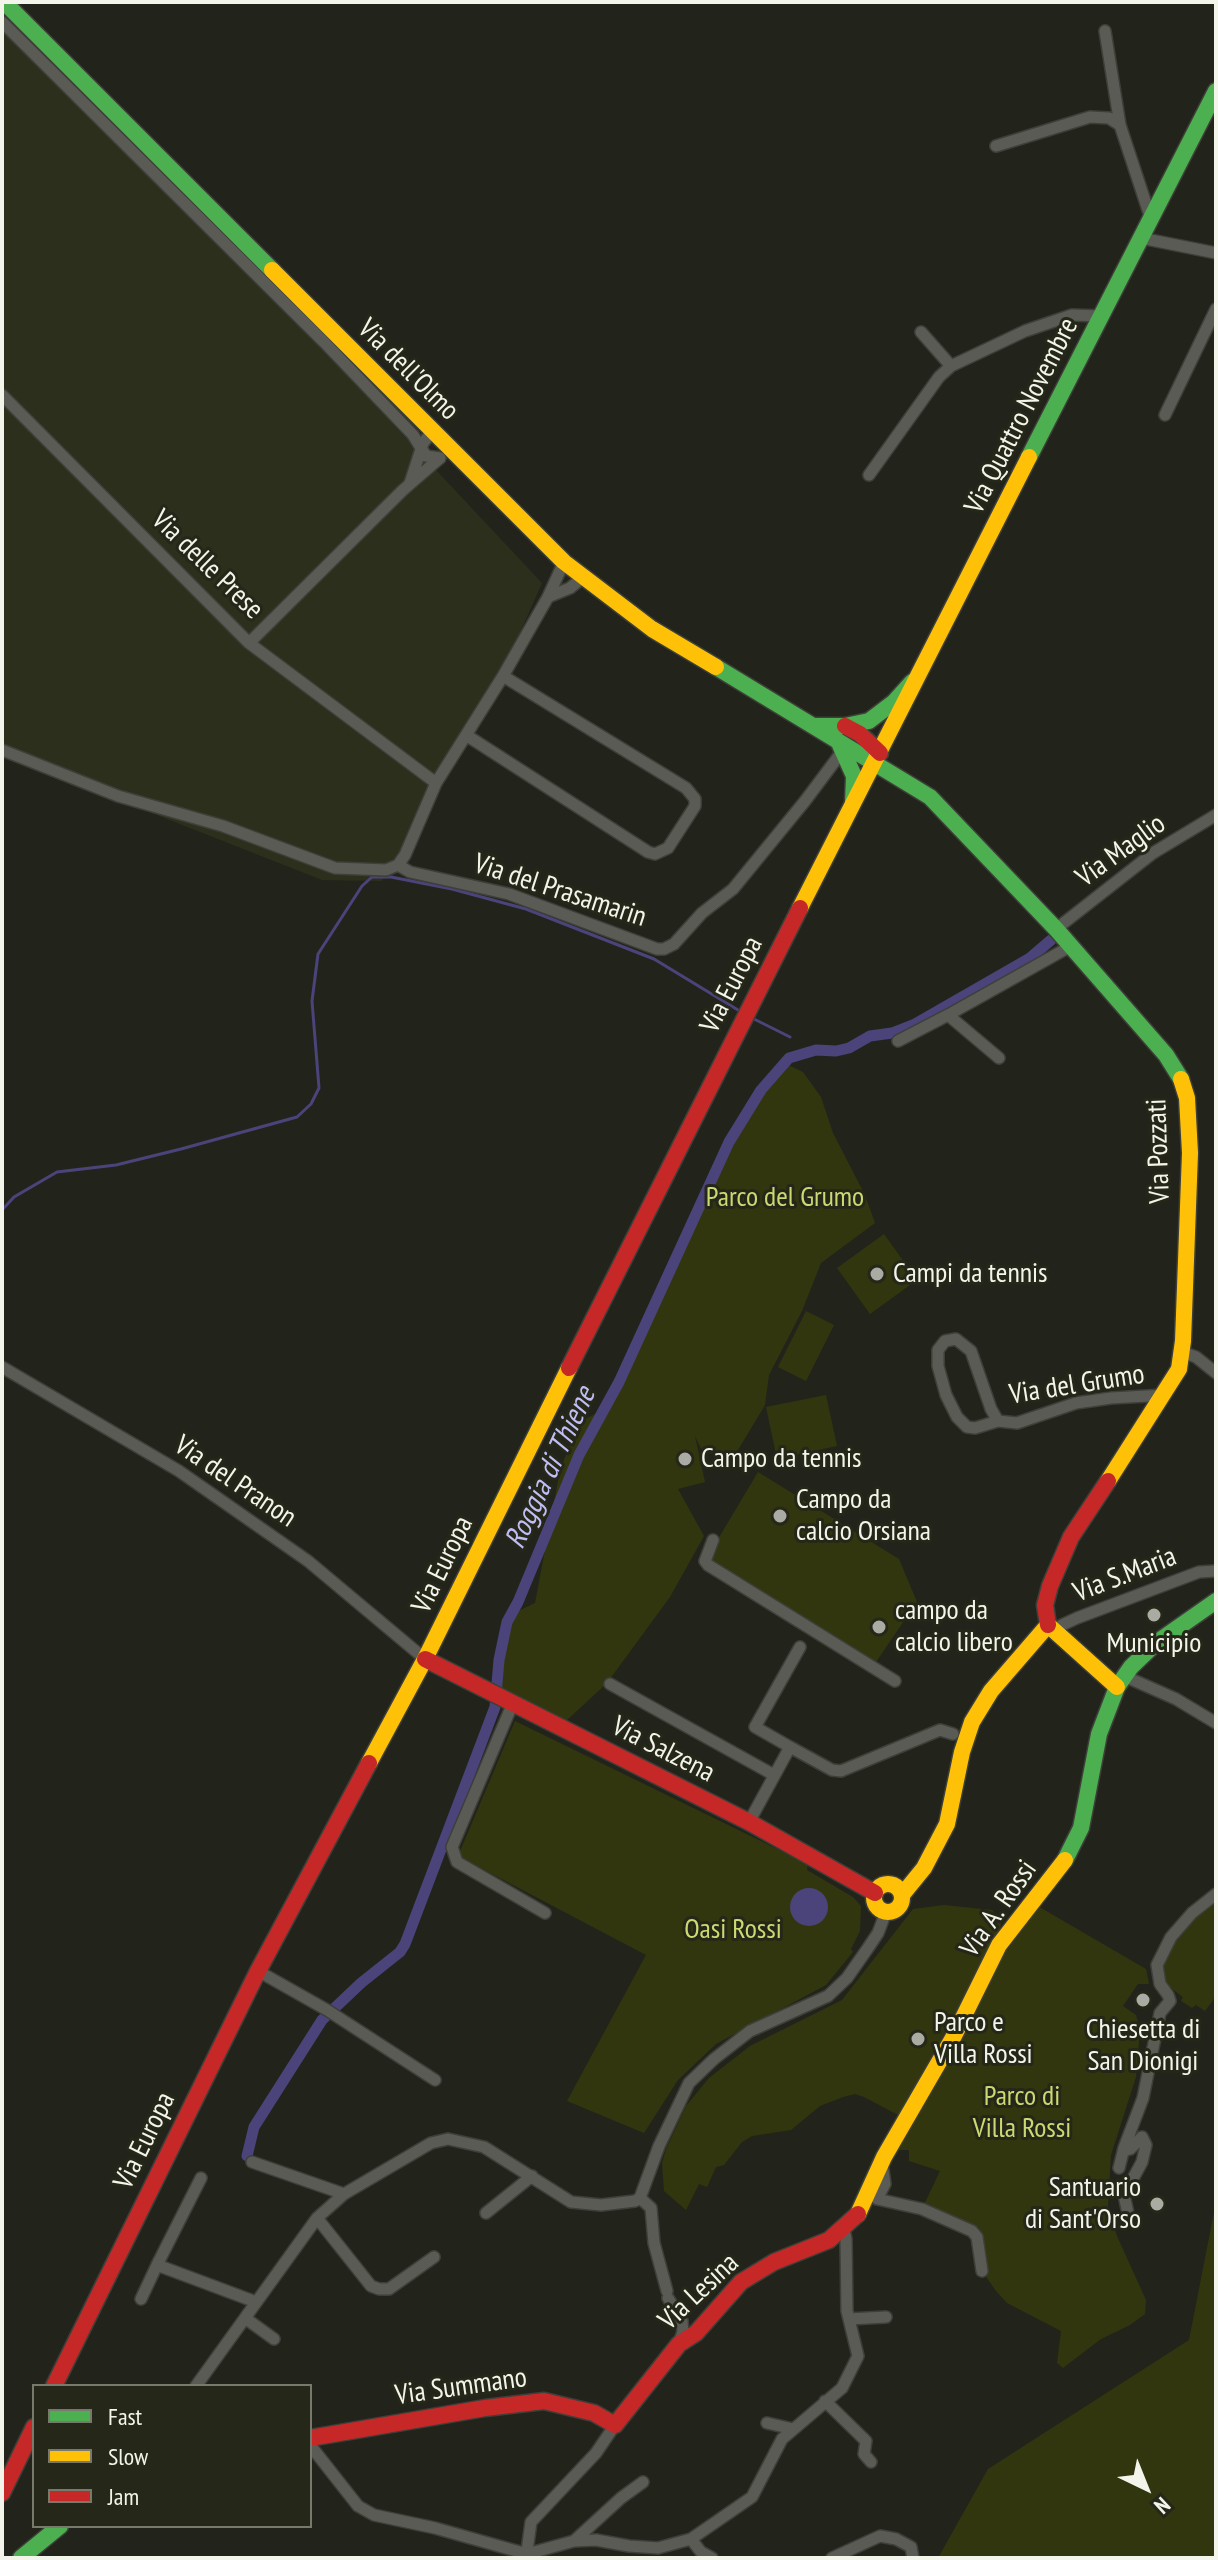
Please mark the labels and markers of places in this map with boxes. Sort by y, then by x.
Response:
place label: Campi da tennis [893,1257,1048,1291]
marker: Campi da tennis [868,1265,886,1283]
place label: Campo da tennis [701,1442,862,1476]
marker: Campo da tennis [676,1450,694,1468]
place label: Campo da calcio Orsiana [796,1483,931,1549]
marker: Campo da calcio Orsiana [771,1507,789,1525]
place label: campo da calcio libero [895,1594,1013,1660]
marker: Municipio [1145,1606,1163,1624]
marker: campo da calcio libero [870,1618,888,1636]
place label: Municipio [1107,1627,1201,1661]
marker: Chiesetta di San Dionigi [1134,1991,1152,2009]
place label: Parco e Villa Rossi [934,2006,1033,2072]
place label: Chiesetta di San Dionigi [1086,2013,1200,2079]
marker: Parco e Villa Rossi [909,2030,927,2048]
place label: Santuario di Sant'Orso [1025,2171,1141,2237]
marker: Santuario di Sant'Orso [1148,2195,1166,2213]

